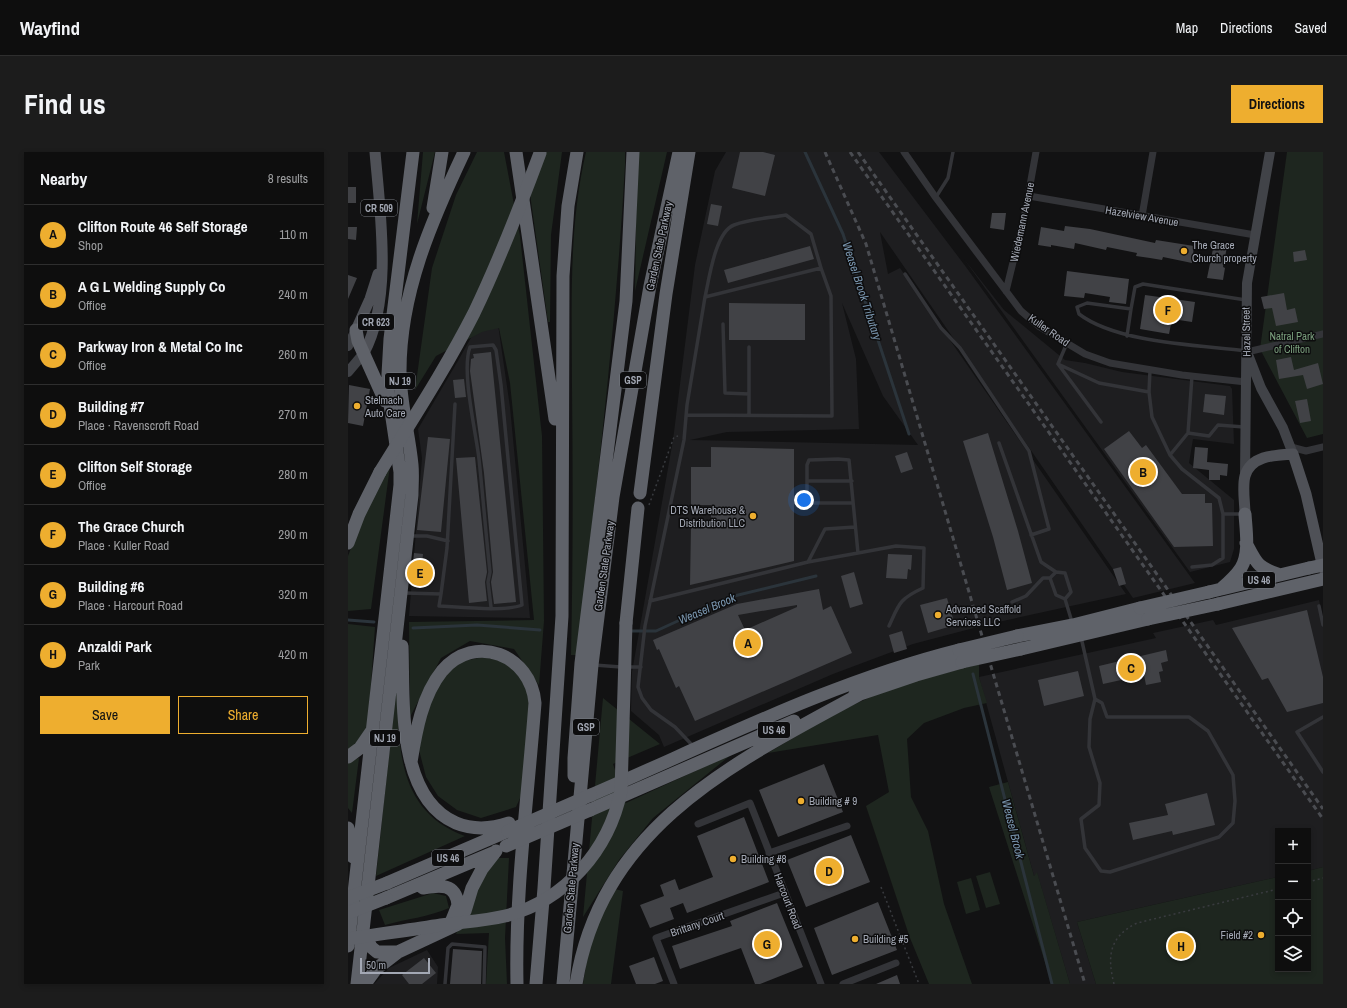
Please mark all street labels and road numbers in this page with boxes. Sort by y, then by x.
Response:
street label: Wiedemann Avenue [1007,181,1037,263]
road number: CR 509 [361,200,397,216]
street label: Garden State Parkway [643,200,675,292]
street label: Hazelview Avenue [1104,203,1180,229]
street label: Hazel Street [1239,307,1253,357]
street label: Kuller Road [1026,311,1072,349]
road number: CR 623 [358,314,394,330]
road number: GSP [620,372,646,388]
road number: NJ 19 [385,373,415,389]
street label: Garden State Parkway [591,520,617,612]
road number: US 46 [1243,572,1275,588]
road number: GSP [573,719,599,735]
road number: US 46 [758,722,790,738]
road number: NJ 19 [370,730,400,746]
street label: Garden State Parkway [560,842,582,934]
road number: US 46 [432,850,464,866]
street label: Harcourt Road [771,871,805,931]
street label: Brittany Court [668,908,726,940]

